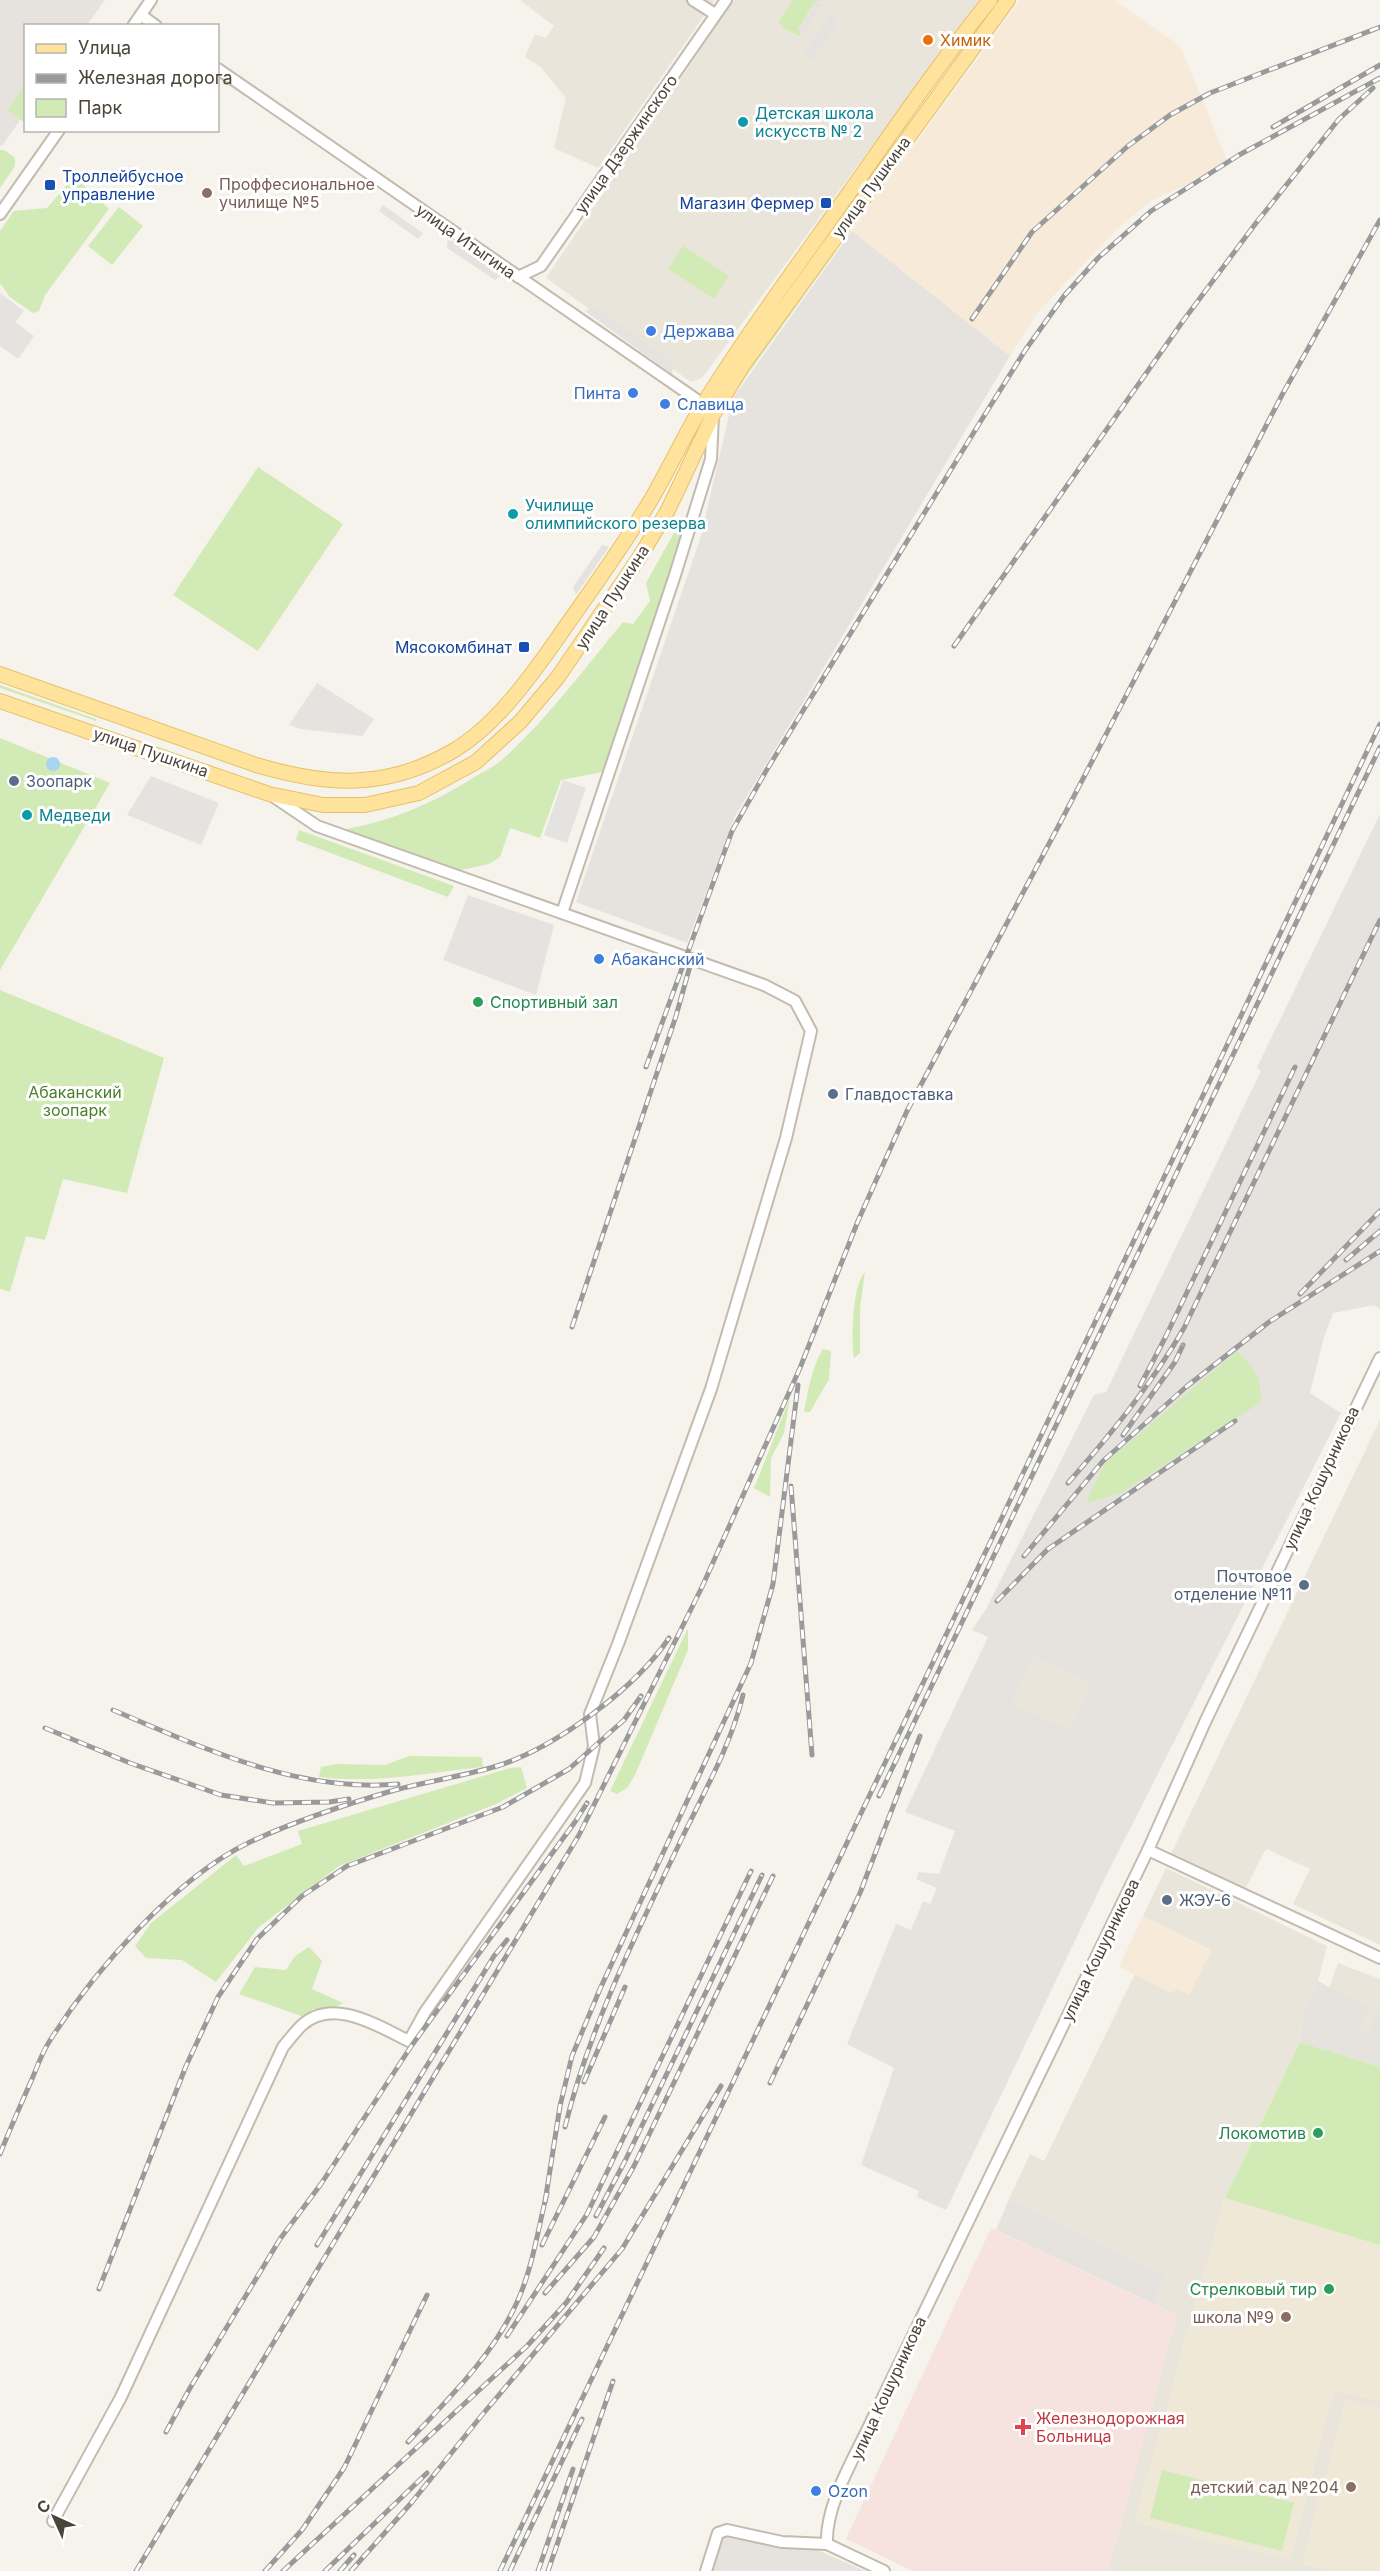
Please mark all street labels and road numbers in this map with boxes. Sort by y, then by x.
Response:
street label: улица Дзержинского [570,71,682,217]
street label: улица Пушкина [827,132,915,242]
street label: улица Итыгина [412,199,520,283]
street label: улица Пушкина [571,541,653,653]
street label: улица Пушкина [91,723,211,781]
street label: улица Кошурникова [1279,1403,1363,1553]
street label: улица Кошурникова [1057,1875,1143,2025]
street label: улица Кошурникова [846,2313,930,2463]

